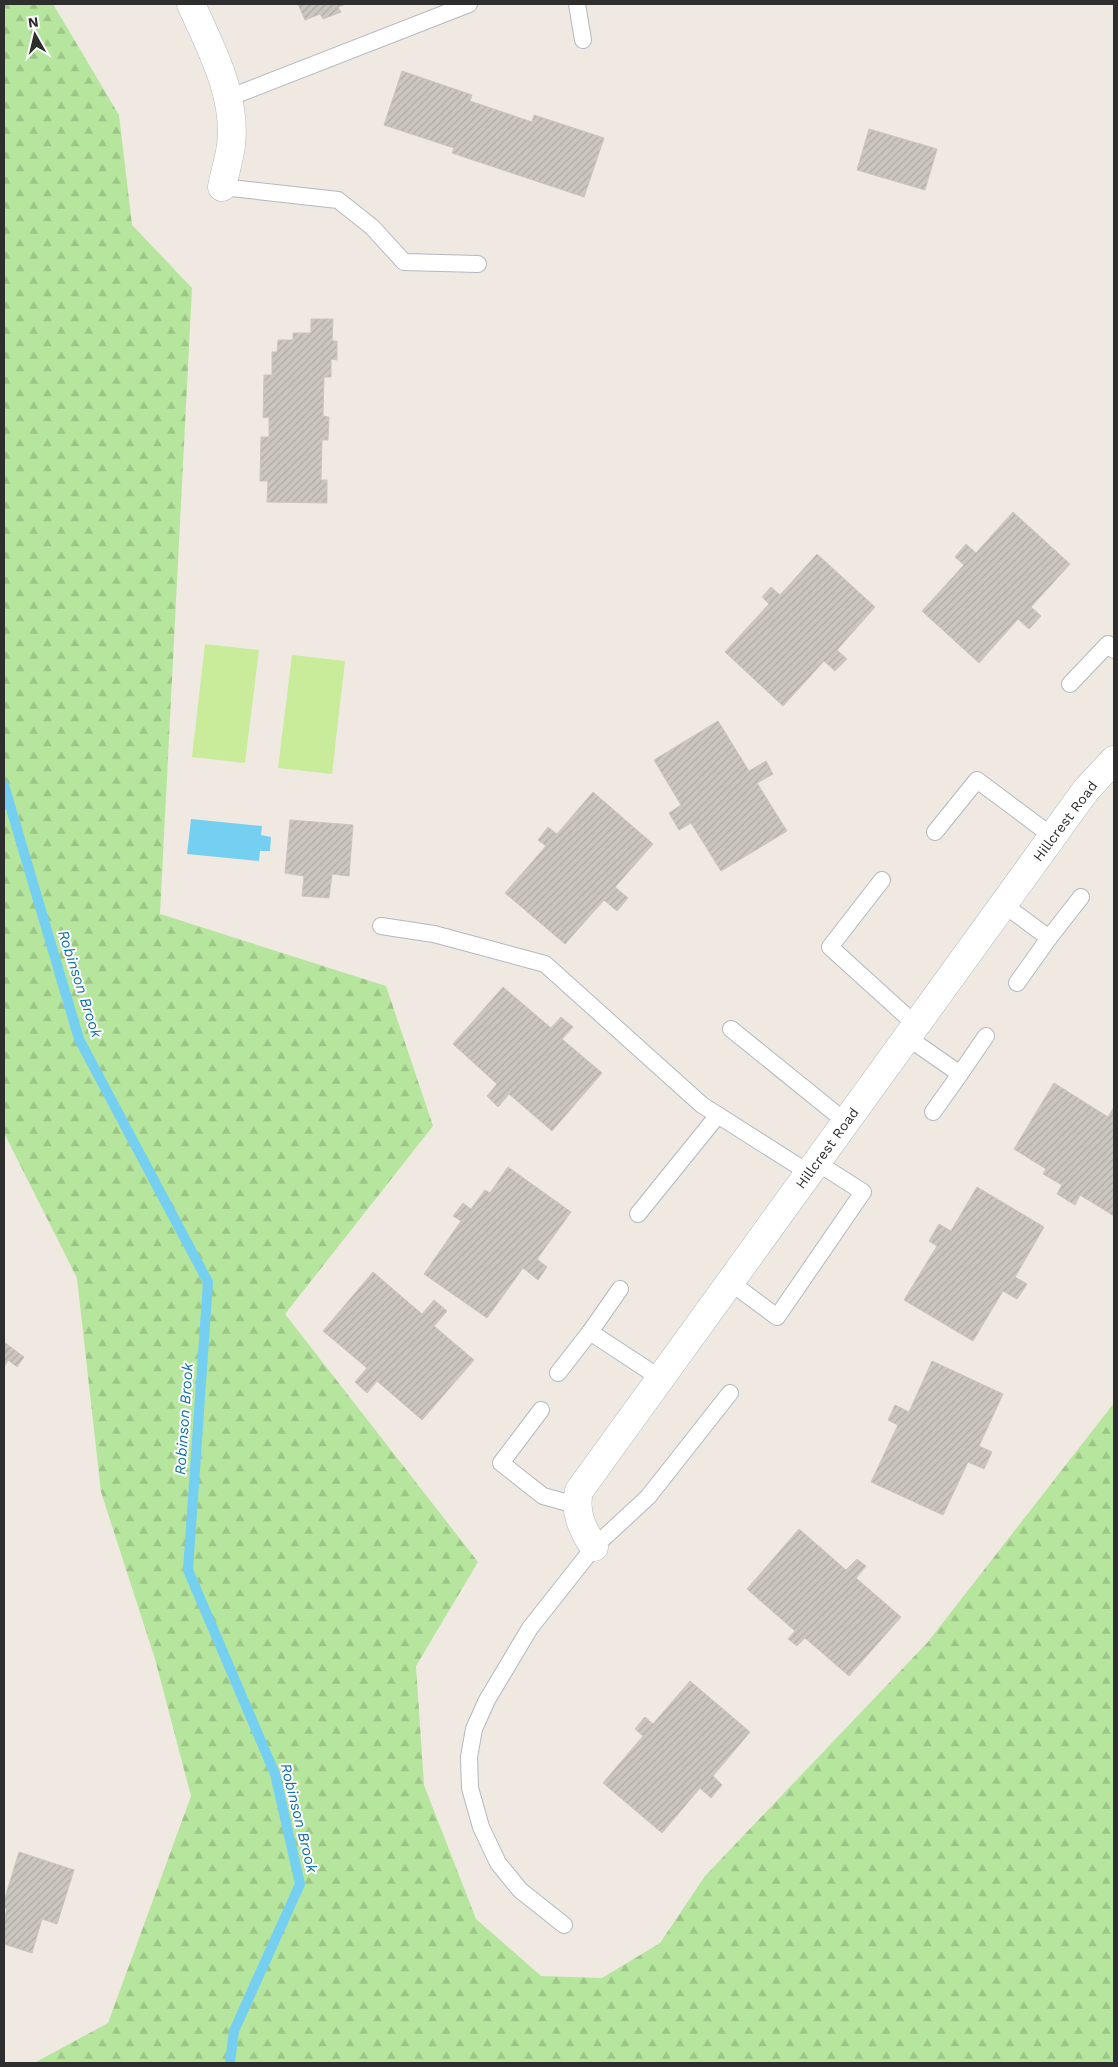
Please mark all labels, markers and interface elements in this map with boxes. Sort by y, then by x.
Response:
north arrow [10,10,60,60]
text: N [27,13,39,31]
street label: Hillcrest Road [1030,778,1100,864]
water label: Robinson Brook [54,928,106,1041]
street label: Hillcrest Road [792,1104,862,1192]
water label: Robinson Brook [171,1362,197,1476]
water label: Robinson Brook [277,1761,321,1875]

